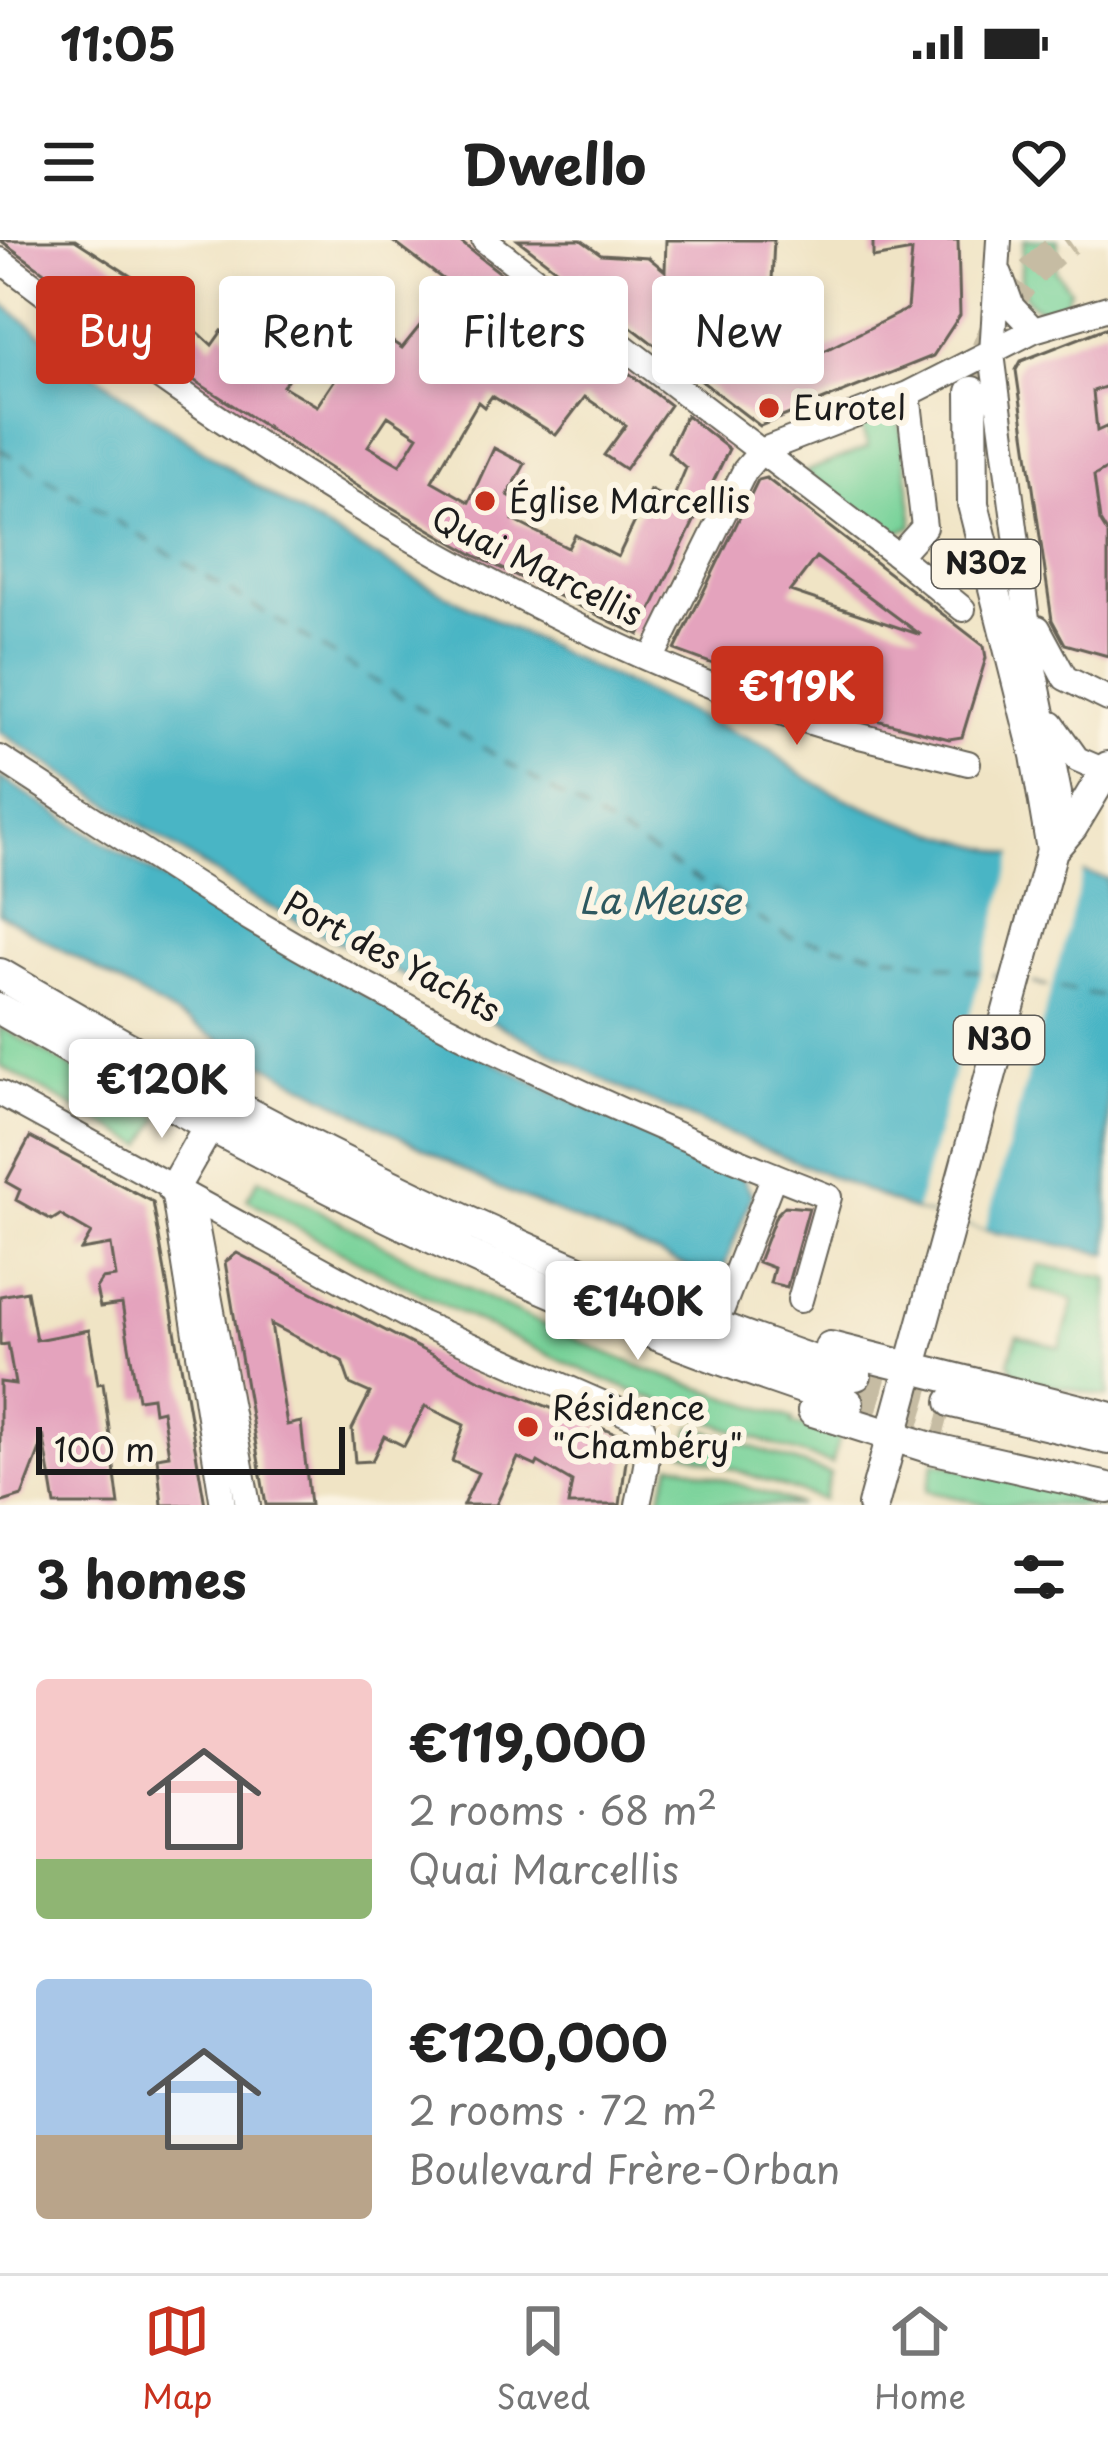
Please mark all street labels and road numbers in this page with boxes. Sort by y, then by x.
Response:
street label: Quai Marcellis [424,491,652,637]
road number: N30z [932,540,1040,588]
street label: Port des Yachts [276,877,510,1033]
road number: N30 [954,1016,1044,1064]

